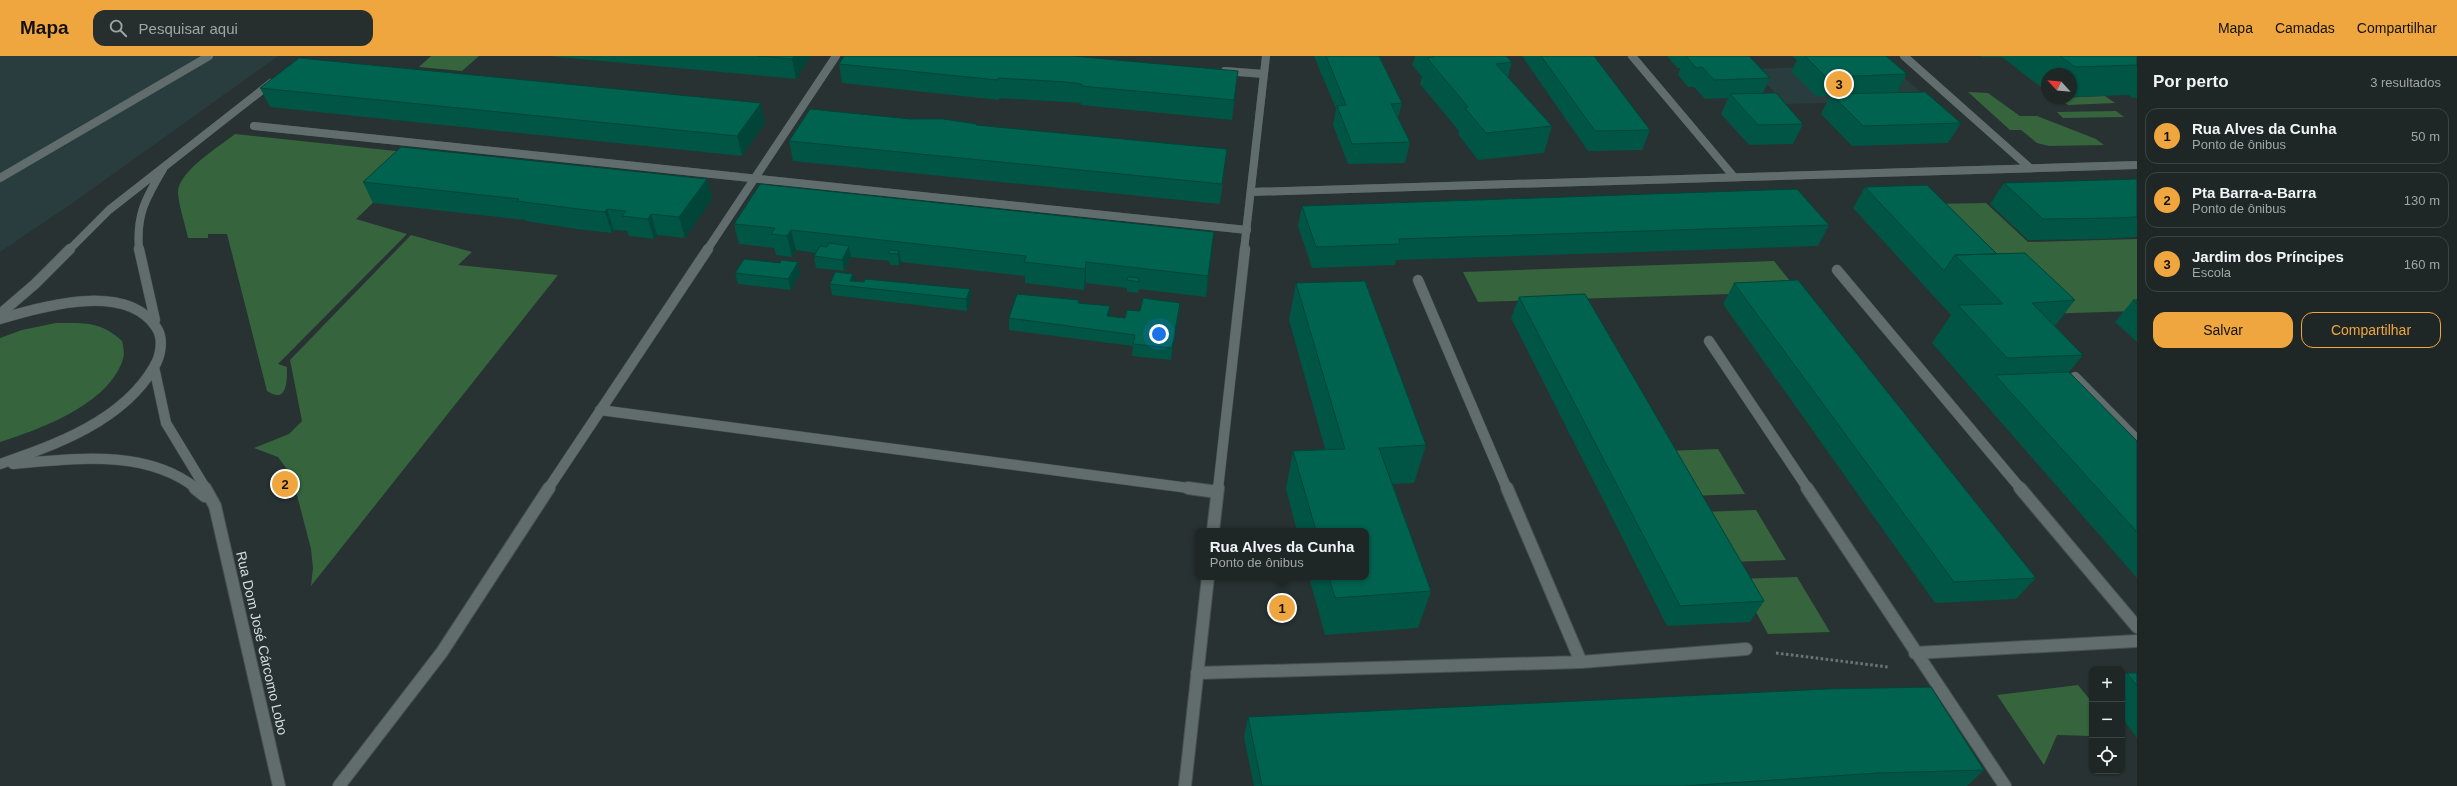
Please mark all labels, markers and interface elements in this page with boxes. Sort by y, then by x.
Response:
search box [93,10,373,46]
text: Mapa [20,17,69,38]
icon: search [107,17,129,39]
text: Pesquisar aqui [139,20,238,37]
text: Mapa [2218,20,2253,36]
text: Camadas [2275,20,2335,36]
text: Compartilhar [2357,20,2437,36]
north arrow [2041,68,2077,104]
pin: 3 [1826,69,1852,99]
text: Por perto [2153,72,2229,91]
text: 3 resultados [2370,75,2441,90]
text: Rua Alves da Cunha [2192,120,2336,137]
text: 1 [2163,129,2171,144]
text: 50 m [2411,129,2440,144]
text: Ponto de ônibus [2192,137,2286,152]
text: Pta Barra-a-Barra [2192,184,2316,201]
text: 2 [2163,193,2171,208]
text: 130 m [2404,193,2440,208]
text: Ponto de ônibus [2192,201,2286,216]
text: Jardim dos Príncipes [2192,248,2344,265]
text: 3 [2163,257,2171,272]
text: 160 m [2404,257,2440,272]
text: Escola [2192,265,2231,280]
button: Salvar [2153,312,2293,348]
button: Compartilhar [2301,312,2441,348]
your location [1149,324,1169,344]
pin: 2 [272,469,298,499]
popup [1195,528,1369,580]
text: Rua Alves da Cunha [1210,538,1354,555]
street label: Rua Dom José Cárcomo Lobo [233,549,291,737]
text: Ponto de ônibus [1210,555,1304,570]
pin: 1 [1269,593,1295,623]
map controls [2089,666,2125,774]
button: + [2089,666,2125,702]
button: − [2089,702,2125,738]
button: locate [2089,738,2125,774]

